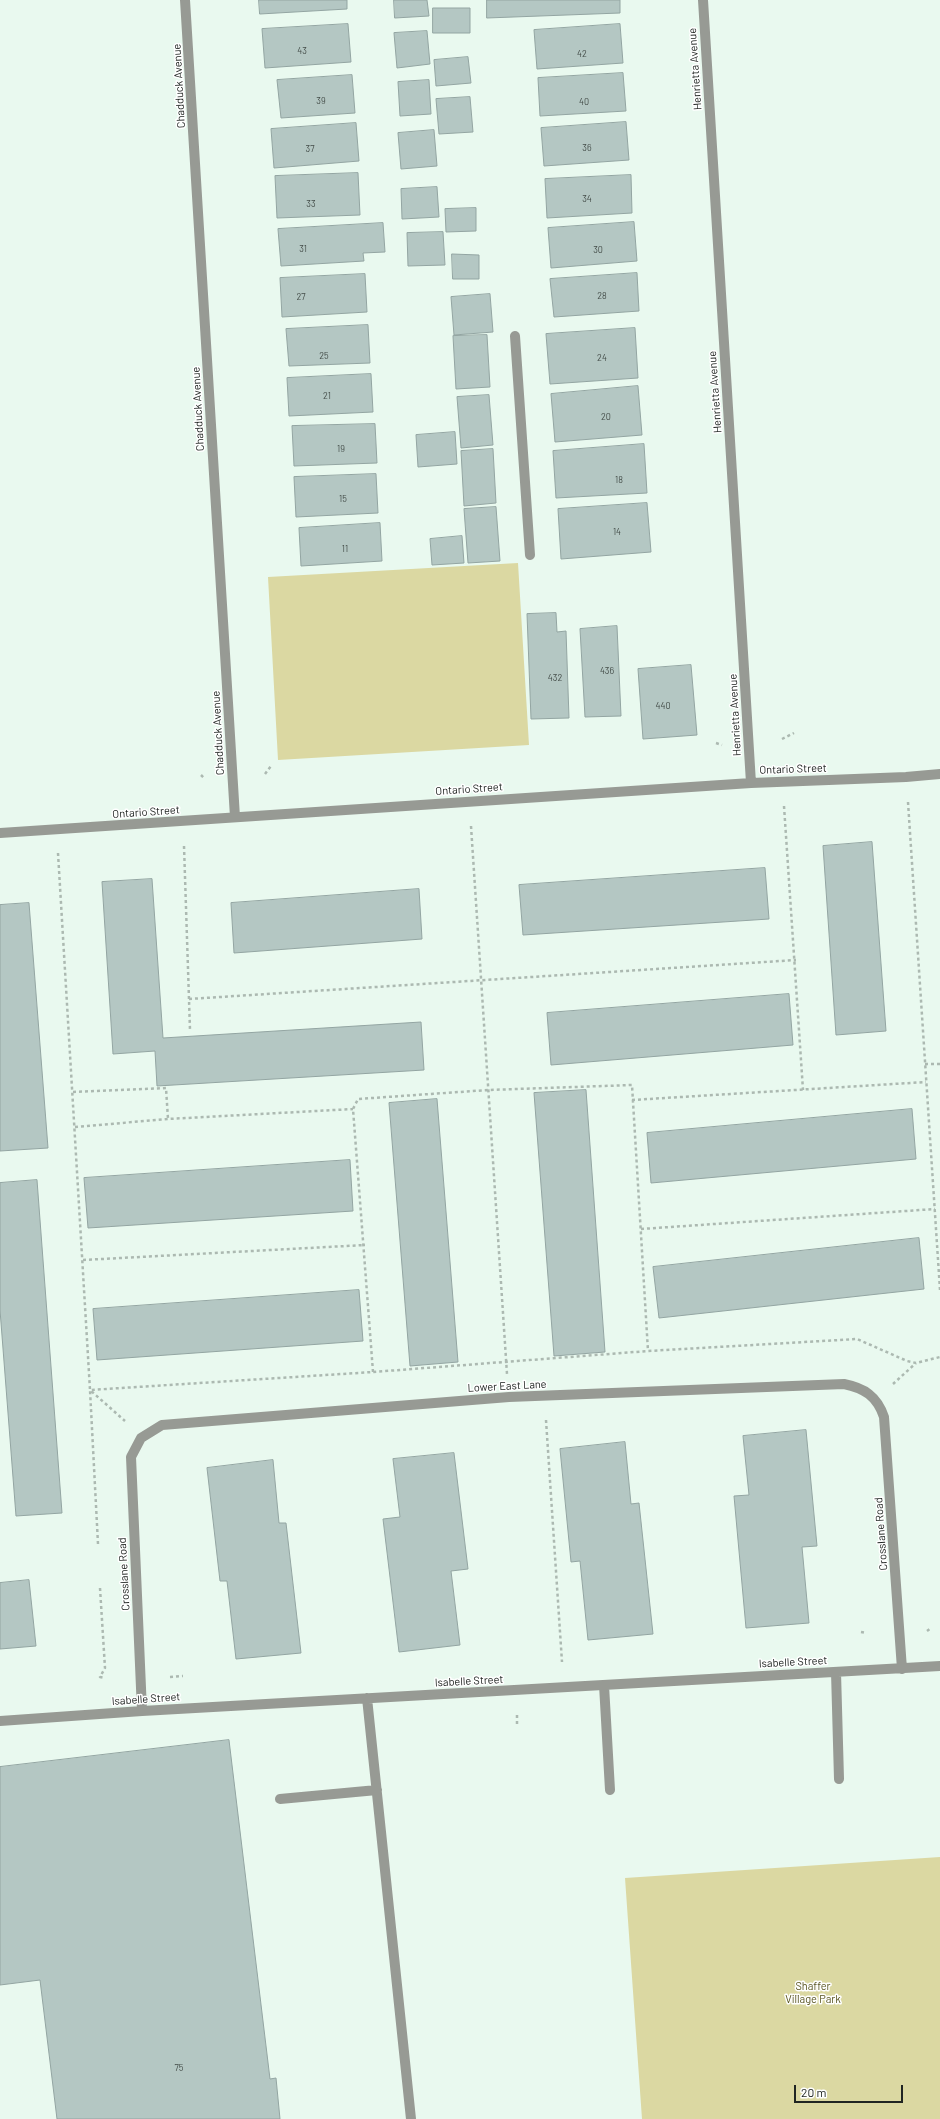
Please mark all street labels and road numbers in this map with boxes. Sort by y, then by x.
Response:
street label: Henrietta Avenue [686,27,704,111]
street label: Chadduck Avenue [170,43,188,129]
street label: Henrietta Avenue [706,350,724,434]
street label: Chadduck Avenue [189,366,207,452]
street label: Henrietta Avenue [726,674,744,756]
street label: Chadduck Avenue [209,690,227,776]
street label: Ontario Street [759,761,827,777]
street label: Ontario Street [435,780,503,798]
street label: Ontario Street [112,803,180,821]
street label: Lower East Lane [467,1377,547,1395]
street label: Crosslane Road [872,1497,890,1571]
street label: Crosslane Road [115,1537,133,1611]
street label: Isabelle Street [758,1654,828,1670]
street label: Isabelle Street [434,1673,504,1689]
street label: Isabelle Street [111,1690,181,1708]

